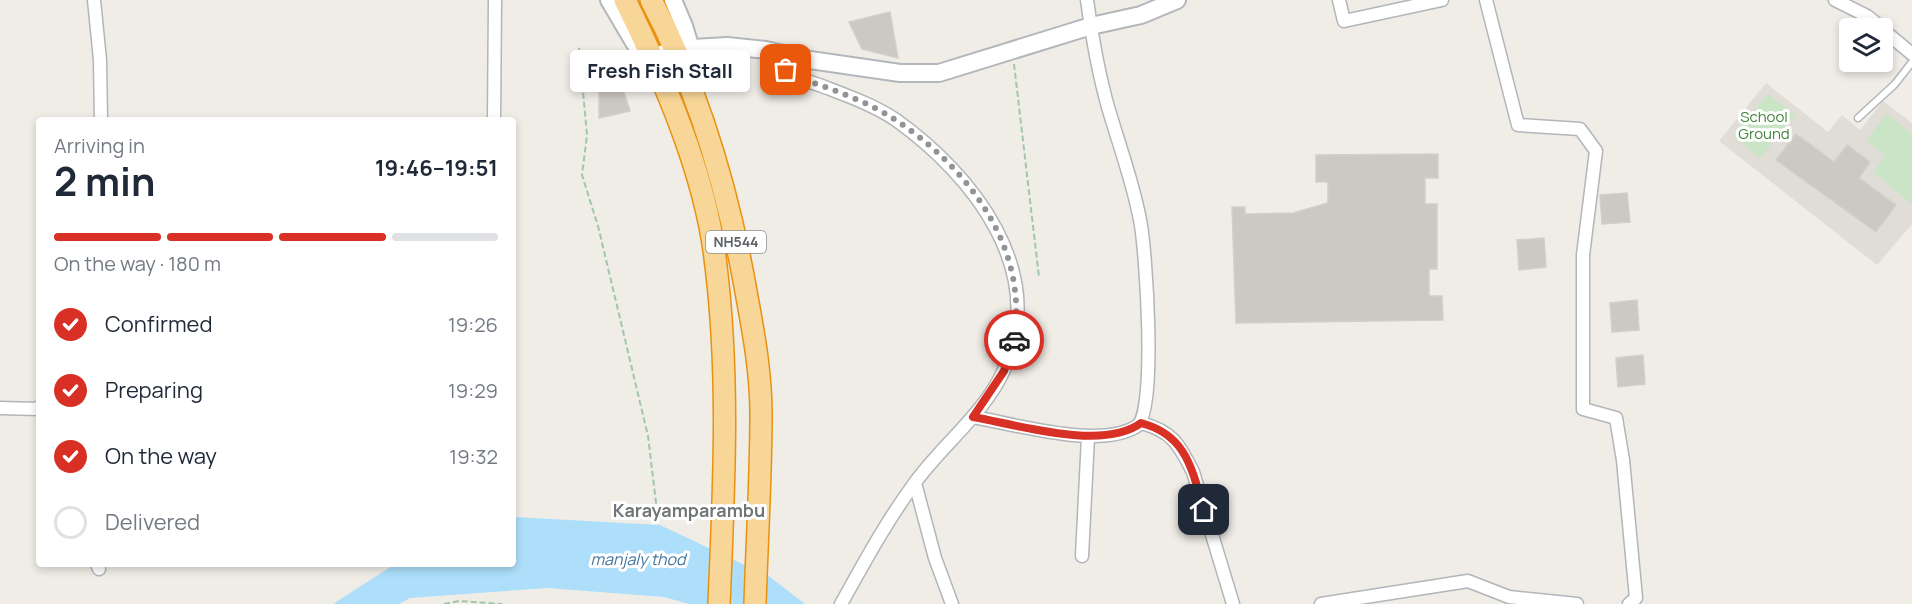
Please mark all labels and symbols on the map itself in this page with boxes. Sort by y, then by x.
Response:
pin [760,44,811,95]
callout: Fresh Fish Stall [570,49,750,91]
park label: School Ground [1738,106,1790,144]
road number: NH544 [706,231,766,253]
courier [984,310,1044,370]
pin [1178,484,1229,535]
district label: Karayamparambu [613,498,765,522]
water label: manjaly thod [590,548,688,570]

